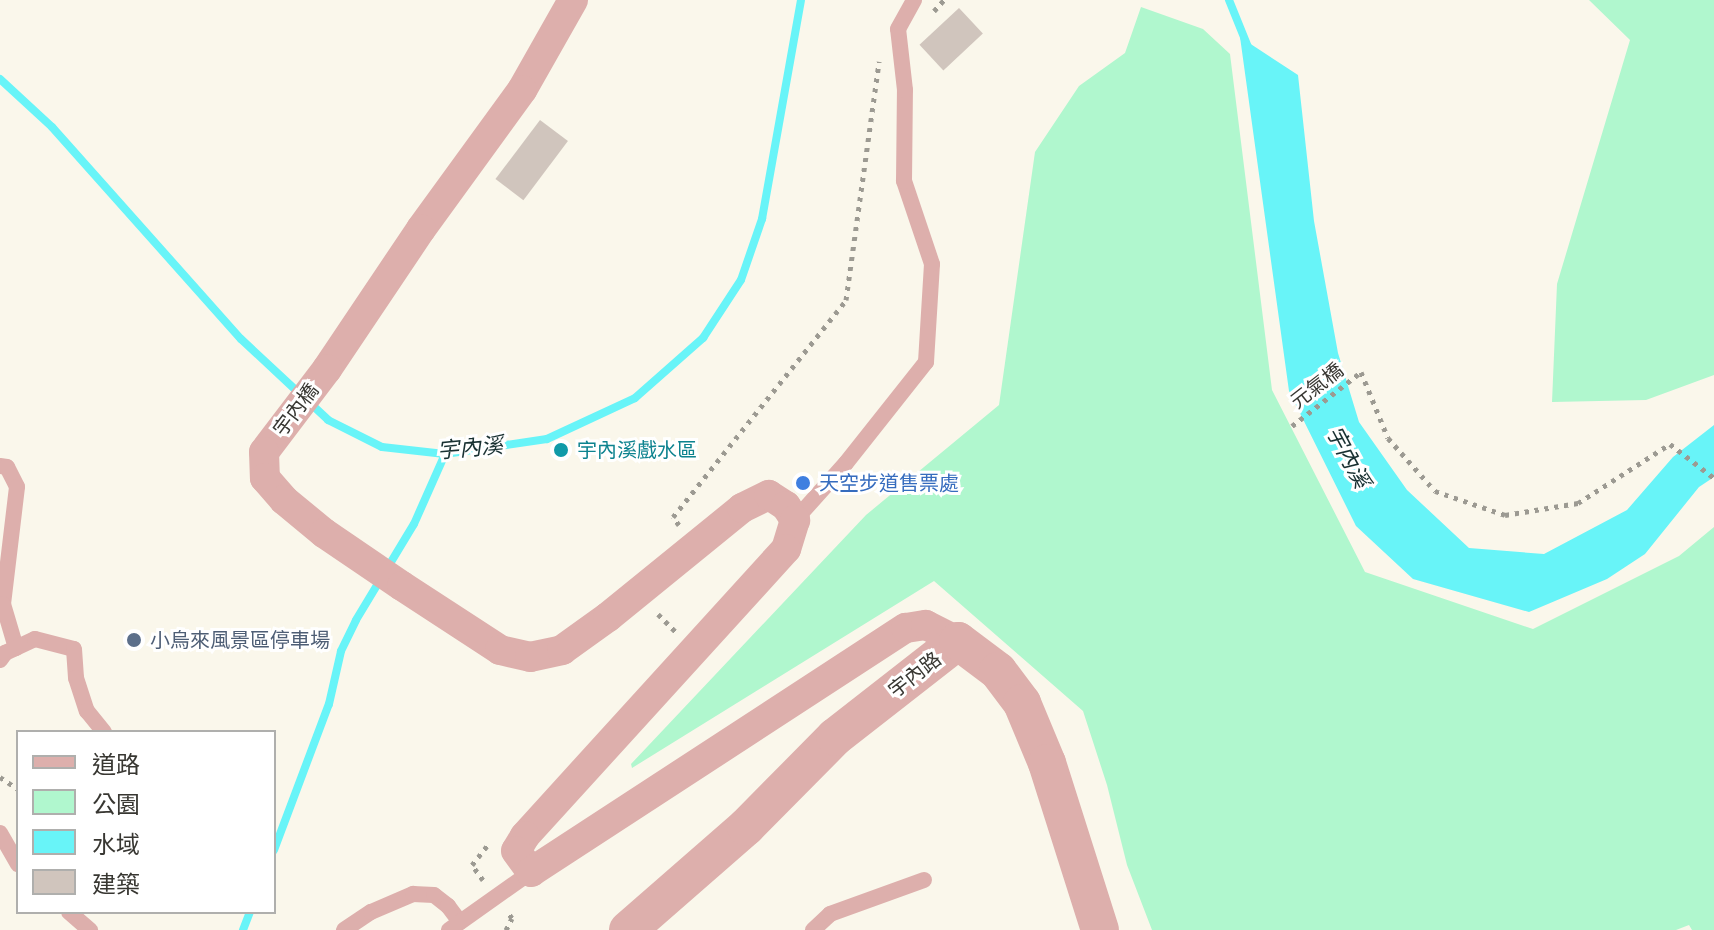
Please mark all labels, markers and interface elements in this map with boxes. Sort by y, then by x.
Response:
street label: 元氣橋 [1286,358,1348,414]
street label: 宇內橋 [268,379,324,441]
water label: 宇內溪 [1321,422,1375,492]
water label: 宇內溪 [436,432,504,464]
place label: 宇內溪戲水區 [577,438,697,462]
marker: 宇內溪戲水區 [552,441,570,459]
place label: 天空步道售票處 [819,471,959,495]
marker: 天空步道售票處 [794,474,812,492]
place label: 小烏來風景區停車場 [150,628,330,652]
marker: 小烏來風景區停車場 [125,631,143,649]
street label: 宇內路 [884,647,946,703]
legend [16,730,276,914]
text: 道路 [92,750,140,780]
text: 公園 [92,790,140,820]
text: 水域 [92,830,140,860]
text: 建築 [92,870,140,900]

